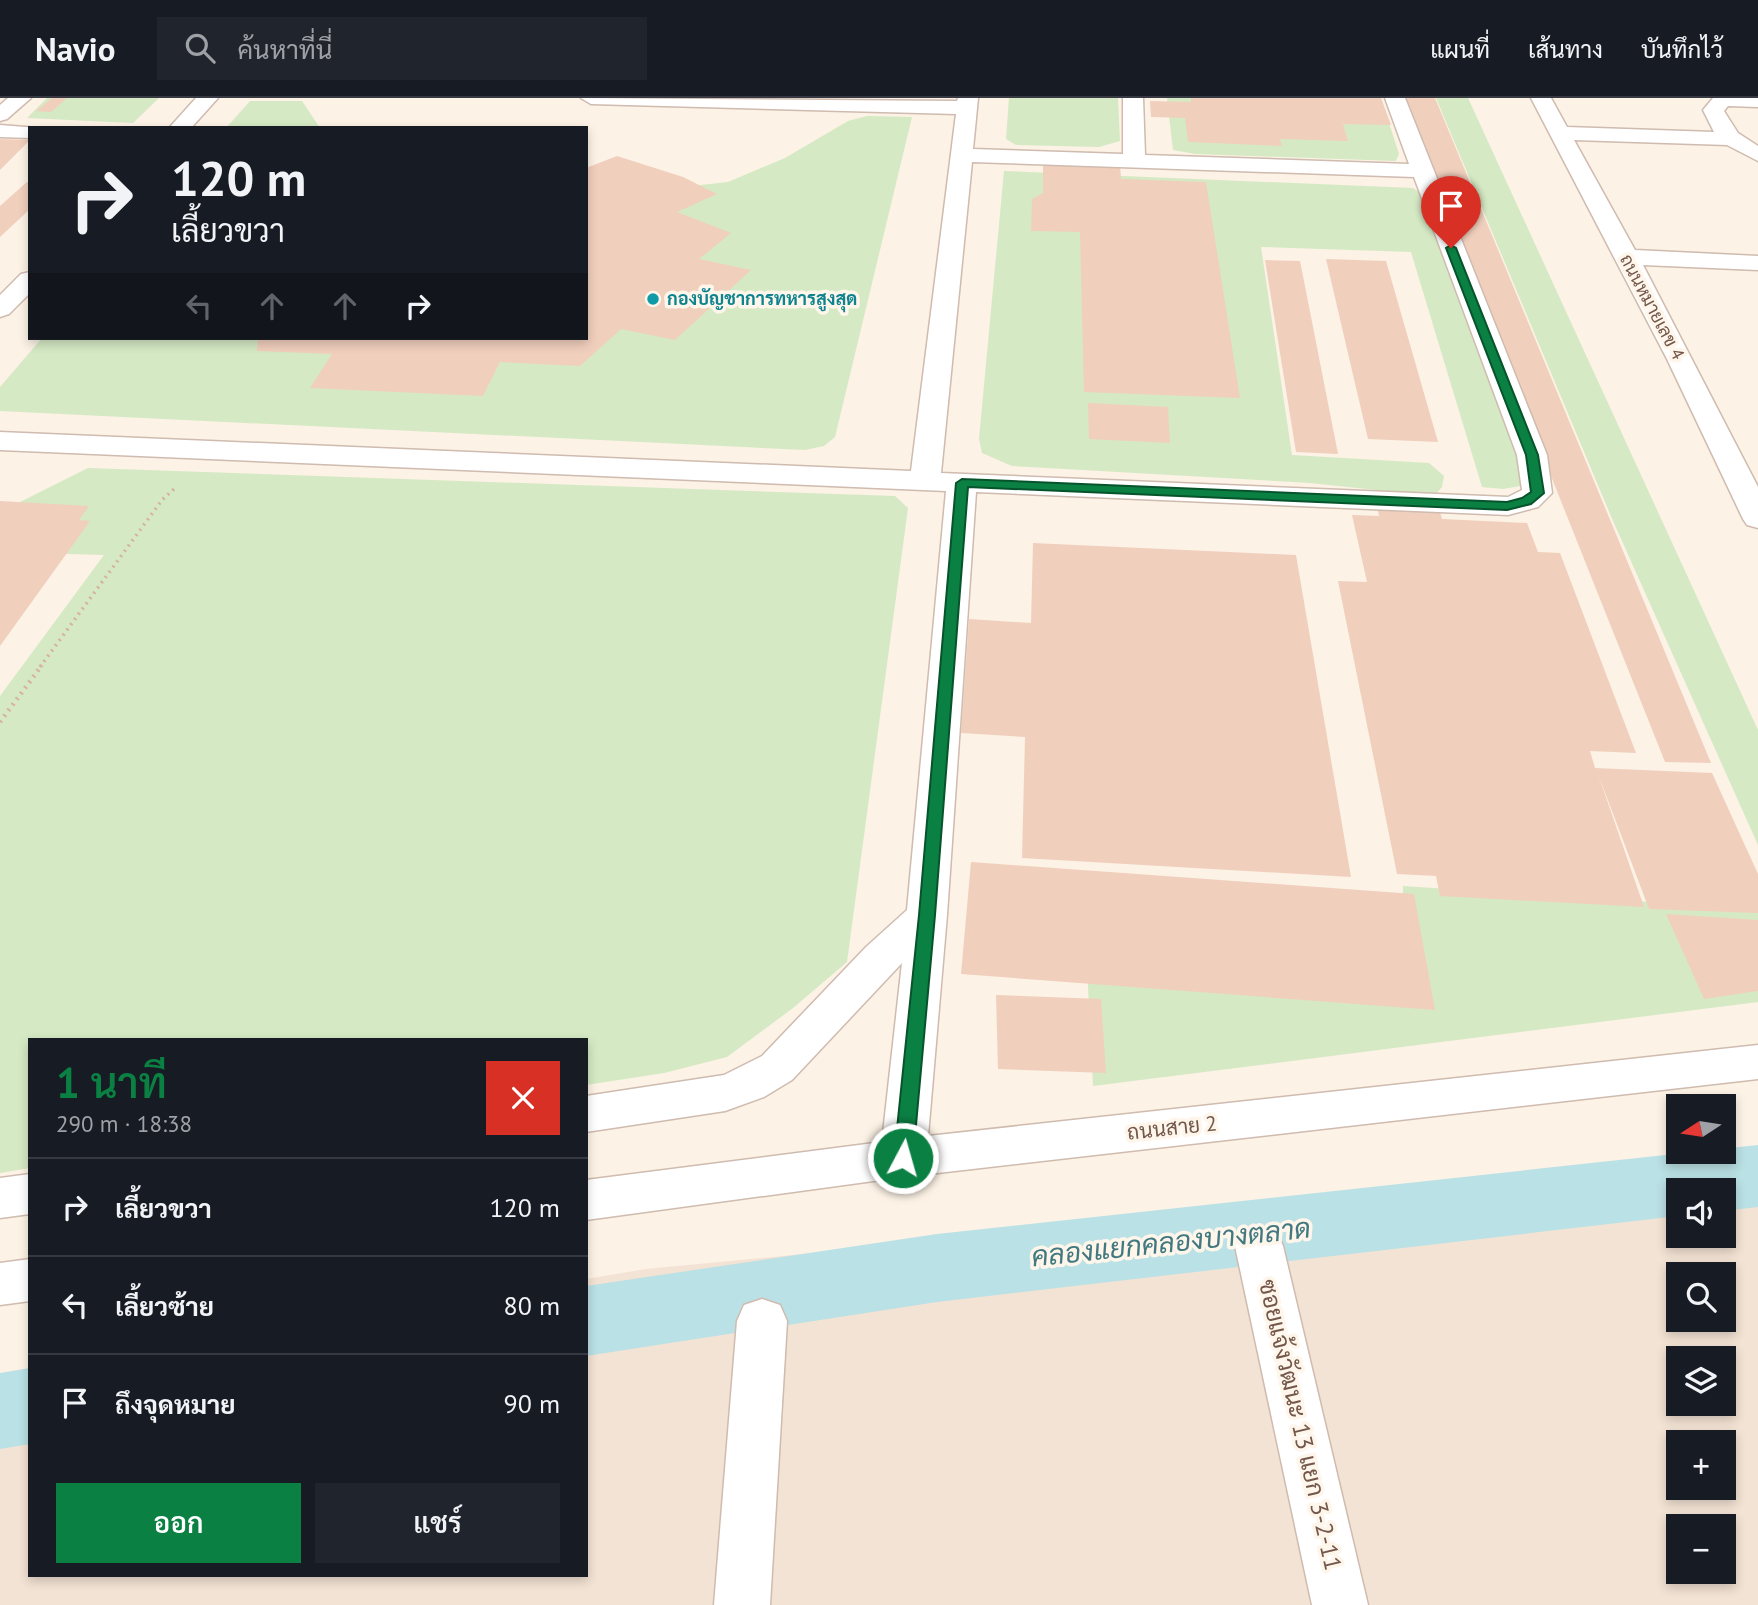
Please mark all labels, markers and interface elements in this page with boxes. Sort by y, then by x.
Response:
search box [157,17,647,80]
text: Navio [35,27,115,70]
icon: search [181,29,219,67]
text: ค้นหาที่นี่ [237,33,332,66]
text: แผนที่ [1430,34,1490,65]
text: เส้นทาง [1528,34,1603,65]
text: บันทึกไว้ [1641,34,1723,65]
text: 120 m [171,146,306,210]
icon: right [56,154,147,245]
pin [1421,176,1481,248]
icon: arrive [1432,187,1470,225]
text: เลี้ยวขวา [171,209,285,251]
street label: ถนนหมายเลข 4 [1615,250,1690,364]
icon: left [180,287,218,325]
icon: ahead [253,287,291,325]
icon: ahead [326,287,364,325]
icon: right [399,287,437,325]
place label: กองบัญชาการทหารสูงสุด [667,287,857,313]
marker: กองบัญชาการทหารสูงสุด [645,291,661,307]
text: 1 นาที [56,1055,167,1110]
button: close [486,1061,560,1135]
north arrow [1666,1094,1736,1164]
map controls [1666,1094,1736,1584]
text: 290 m · 18:38 [56,1109,192,1138]
street label: ถนนสาย 2 [1126,1109,1218,1146]
position arrow [866,1121,940,1195]
button: sound [1666,1178,1736,1248]
icon: right [56,1188,94,1226]
text: 120 m [489,1191,560,1224]
text: เลี้ยวขวา [115,1192,212,1225]
water label: คลองแยกคลองบางตลาด [1029,1208,1312,1275]
button: search [1666,1262,1736,1332]
street label: ซอยแจ้งวัฒนะ 13 แยก 3-2-11 [1252,1276,1349,1573]
icon: left [56,1286,94,1324]
text: 80 m [504,1289,560,1322]
text: เลี้ยวซ้าย [115,1290,214,1323]
button: layers [1666,1346,1736,1416]
icon: arrive [56,1384,94,1422]
text: 90 m [504,1387,560,1420]
text: ถึงจุดหมาย [115,1388,236,1421]
button: + [1666,1430,1736,1500]
button: ออก [56,1483,301,1563]
button: แชร์ [315,1483,560,1563]
button: − [1666,1514,1736,1584]

